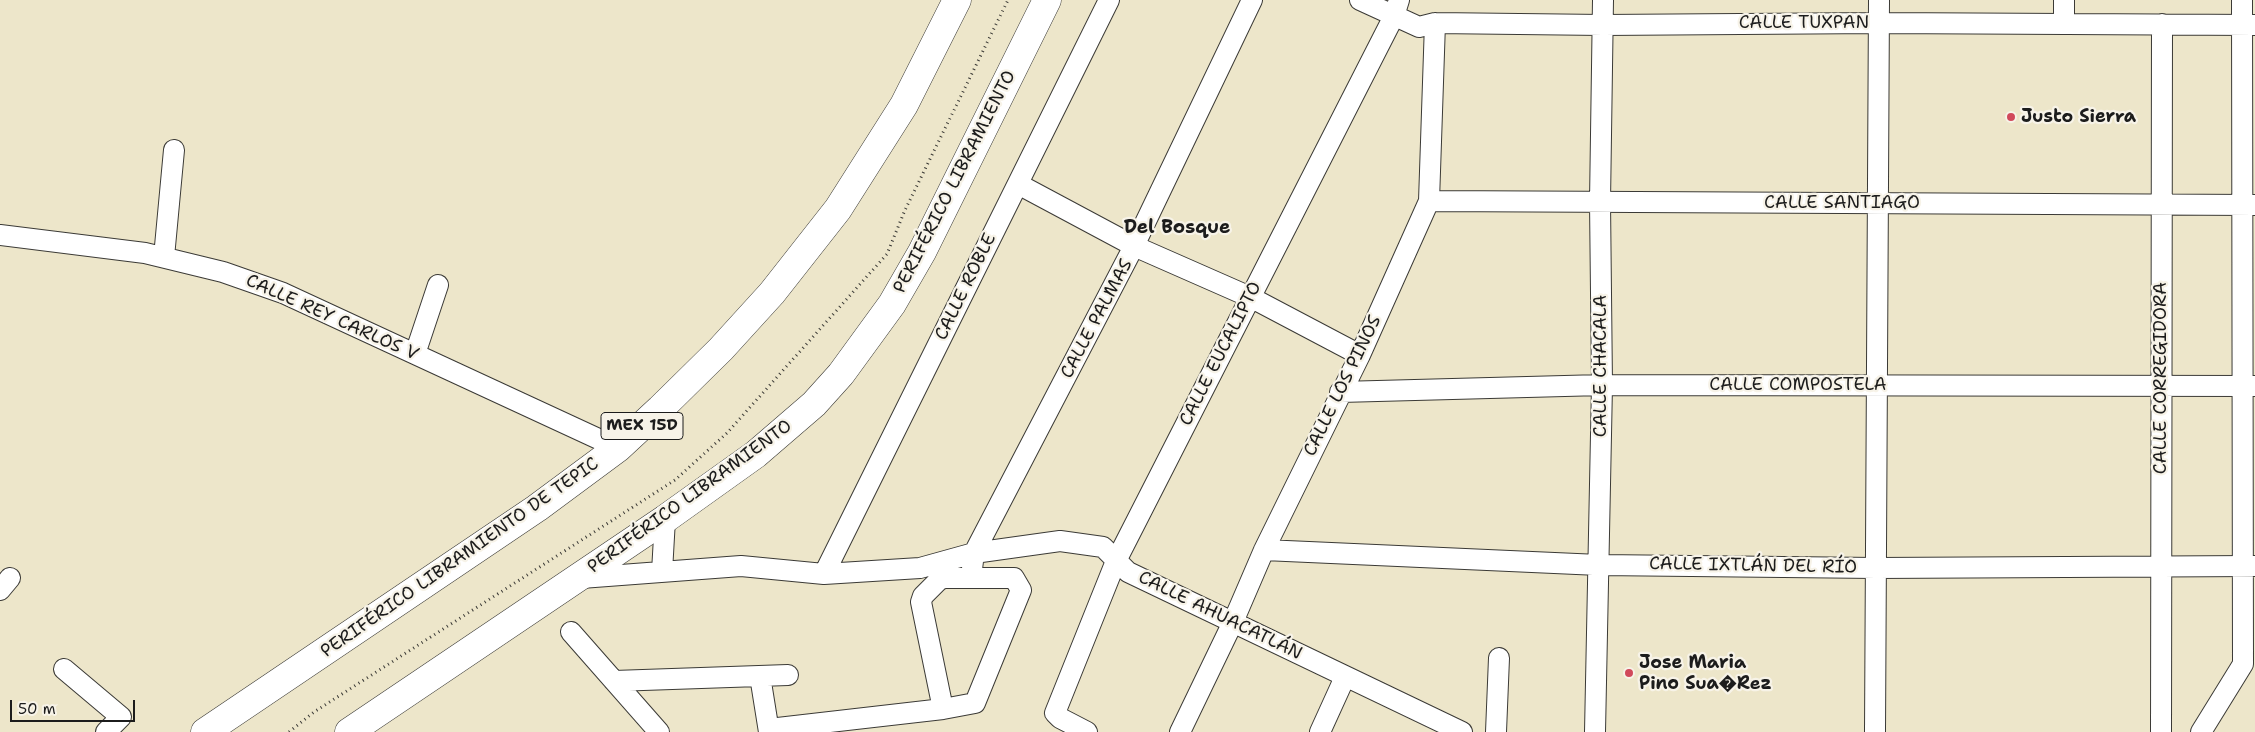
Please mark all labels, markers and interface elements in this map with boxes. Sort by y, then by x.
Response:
street label: CALLE TUXPAN [1739,12,1869,34]
street label: PERIFÉRICO LIBRAMIENTO [889,67,1021,297]
place label: Justo Sierra [2021,106,2136,128]
marker: Justo Sierra [2005,111,2017,123]
street label: CALLE SANTIAGO [1764,192,1920,214]
district label: Del Bosque [1124,217,1230,239]
street label: CALLE ROBLE [931,230,1001,344]
street label: CALLE PALMAS [1056,256,1138,382]
street label: CALLE REY CARLOS V [242,270,422,366]
street label: CALLE EUCALIPTO [1175,278,1267,430]
street label: CALLE CORREGIDORA [2150,282,2172,474]
street label: CALLE CHACALA [1590,295,1612,437]
street label: CALLE LOS PINOS [1300,312,1386,460]
street label: CALLE COMPOSTELA [1709,374,1887,396]
road number: MEX 15D [601,412,683,440]
street label: PERIFÉRICO LIBRAMIENTO [584,416,796,578]
street label: PERIFÉRICO LIBRAMIENTO DE TEPIC [317,453,603,663]
street label: CALLE IXTLÁN DEL RÍO [1649,553,1857,579]
street label: CALLE AHUACATLÁN [1135,567,1305,665]
place label: Jose Maria Pino Sua�Rez [1639,652,1772,694]
marker: Jose Maria Pino Sua�Rez [1623,667,1635,679]
scale bar [12,690,138,722]
text: 50 m [18,699,56,719]

